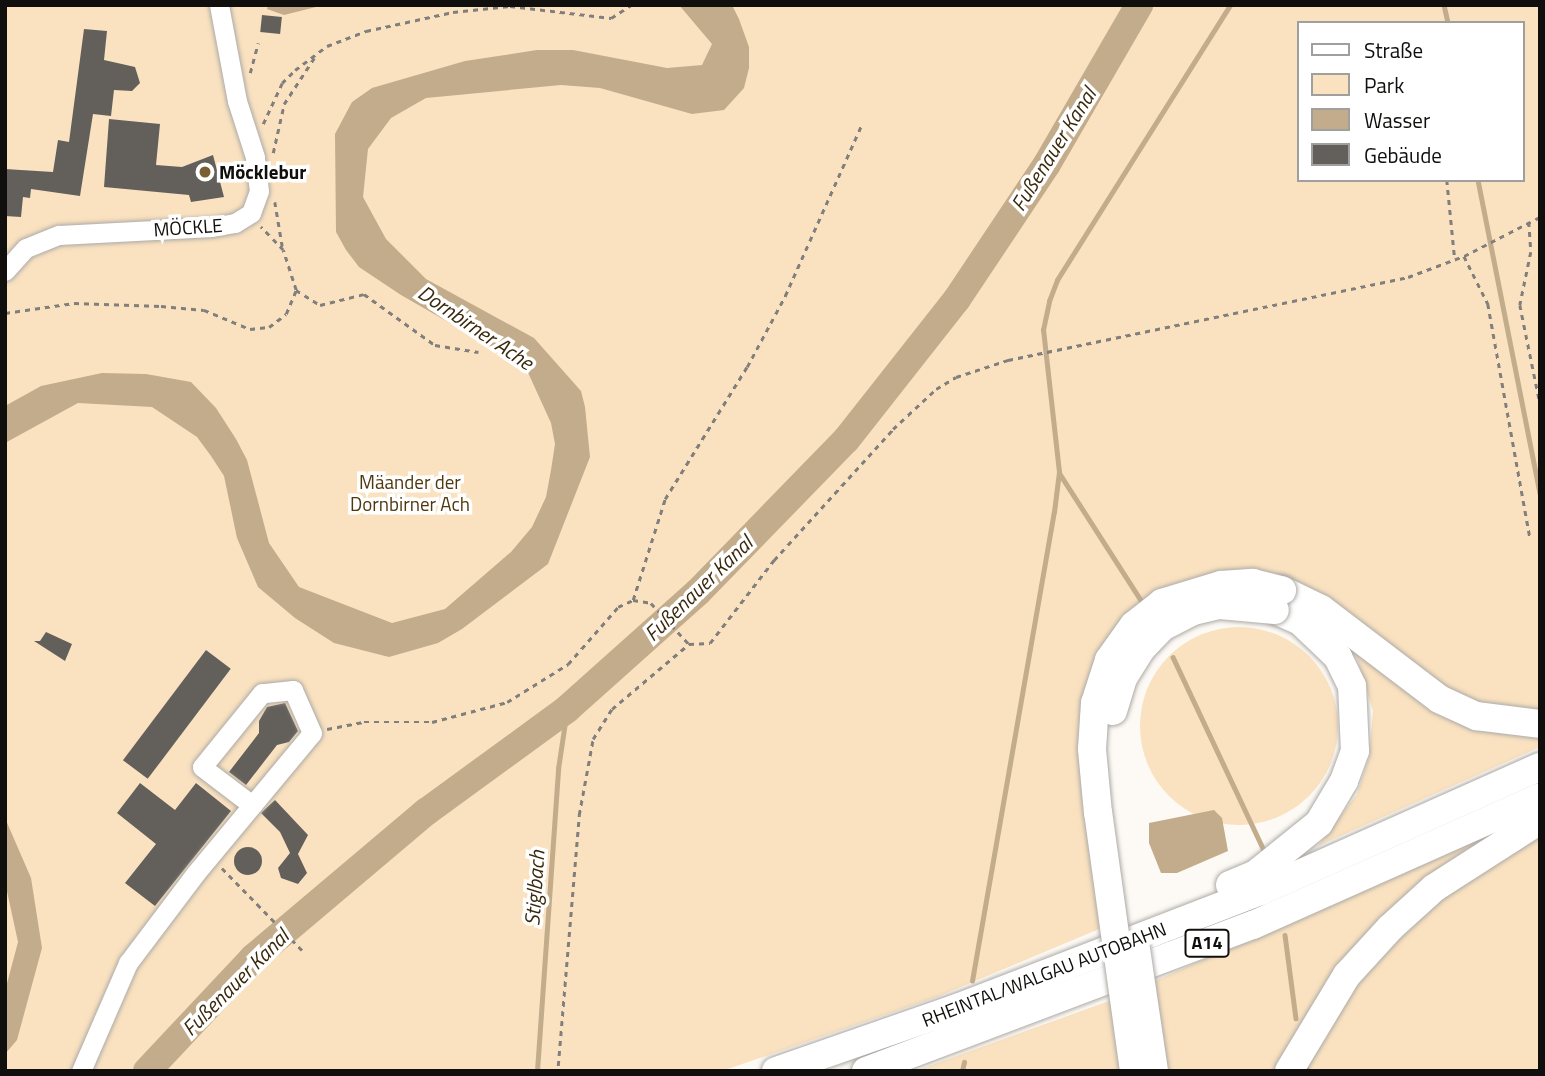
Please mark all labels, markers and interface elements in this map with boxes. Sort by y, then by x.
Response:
legend [1296,21,1524,182]
text: Straße [1364,34,1423,66]
text: Park [1364,69,1404,101]
water label: Fußenauer Kanal [1005,83,1101,215]
text: Wasser [1364,104,1430,136]
text: Gebäude [1364,139,1442,171]
place label: Möcklebur [219,161,306,183]
marker: Möcklebur [197,164,213,180]
street label: MÖCKLE [153,213,223,241]
water label: Dornbirner Ache [414,279,538,375]
park label: Mäander der Dornbirner Ach [350,471,470,515]
water label: Fußenauer Kanal [639,530,757,646]
water label: Stiglbach [519,849,549,927]
street label: RHEINTAL/WALGAU AUTOBAHN [919,917,1169,1031]
water label: Fußenauer Kanal [176,923,294,1041]
road number: A14 [1184,928,1230,958]

